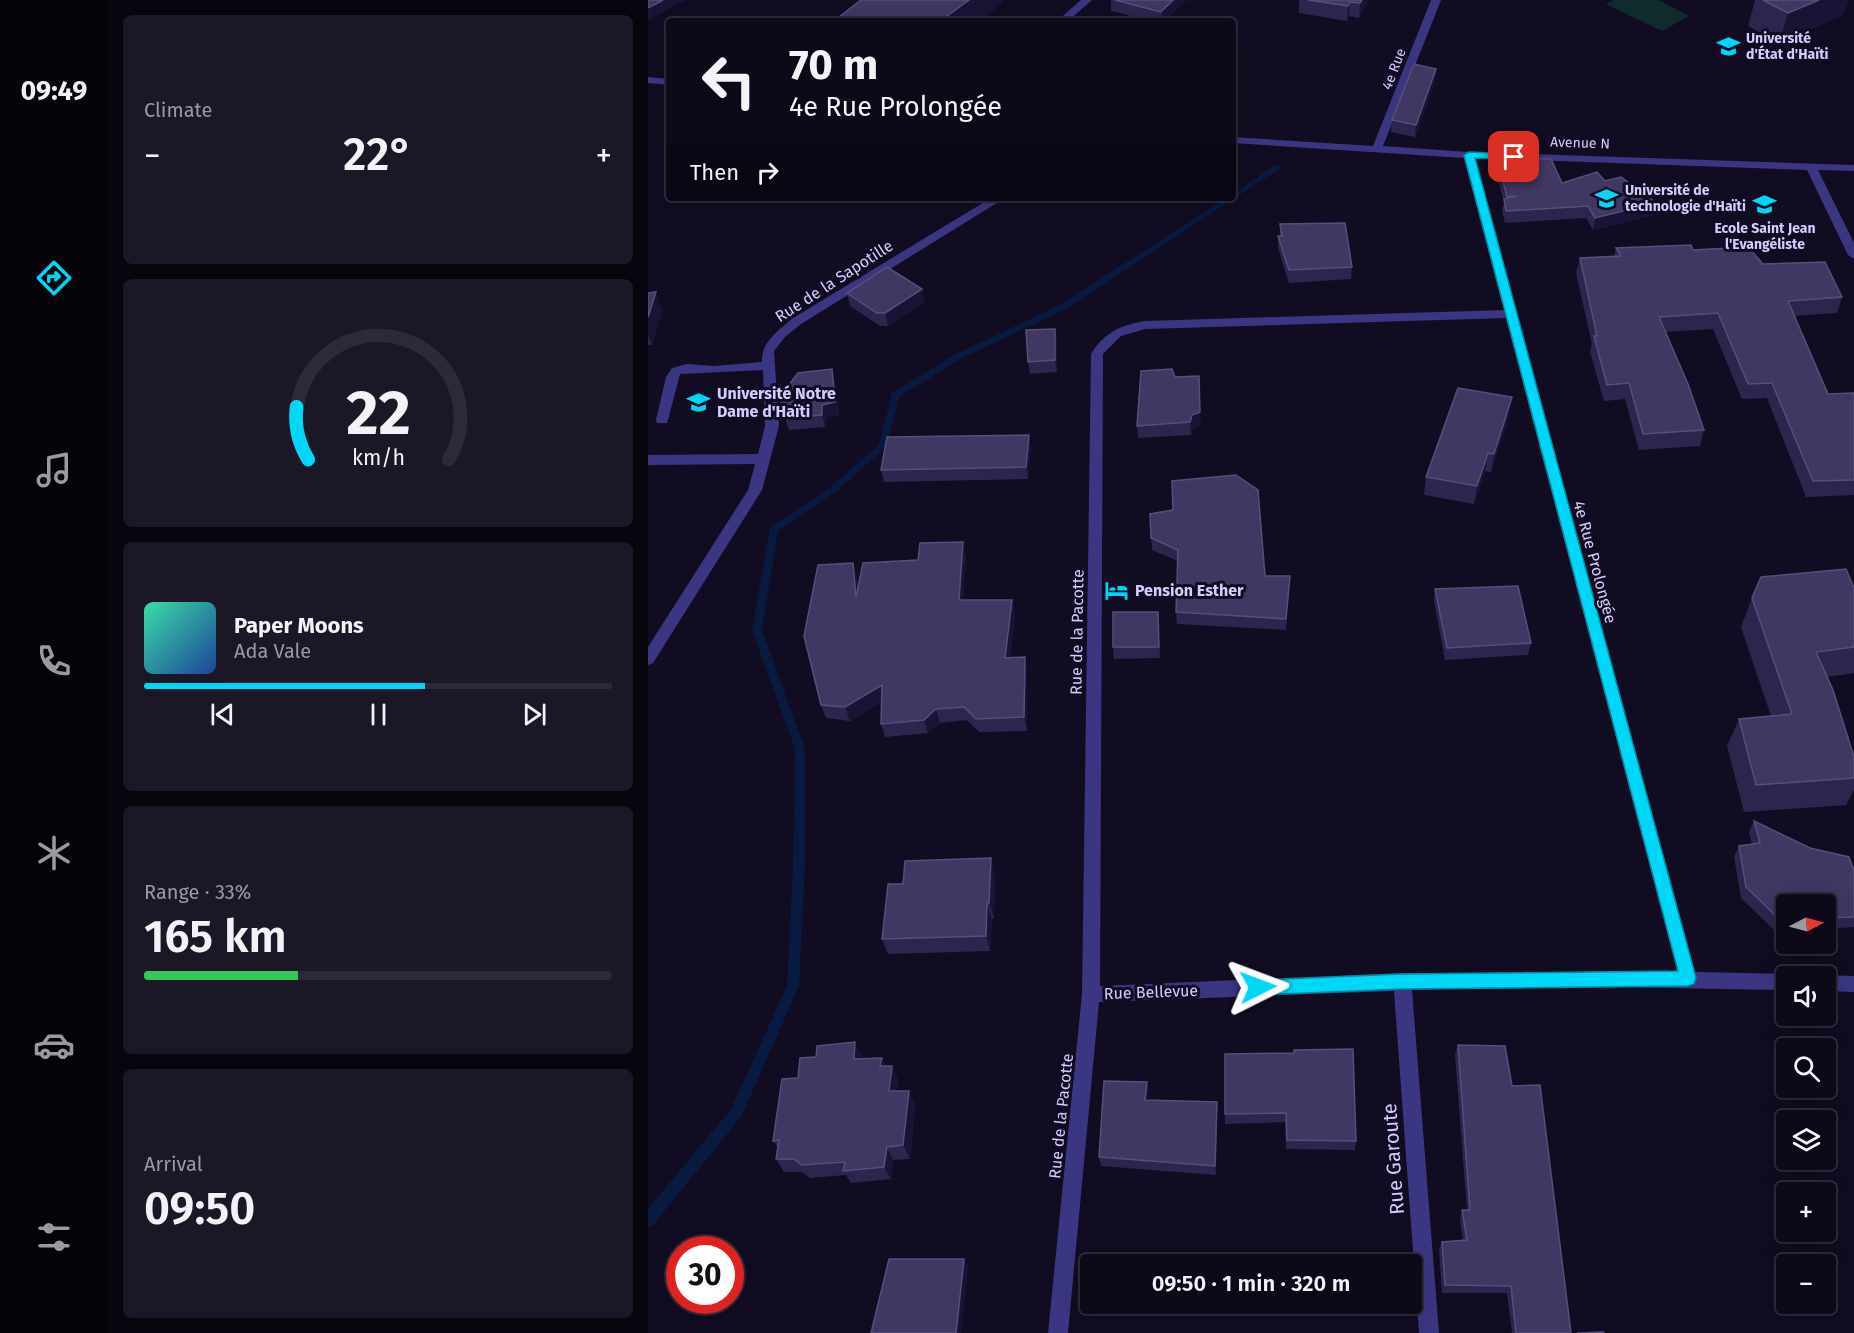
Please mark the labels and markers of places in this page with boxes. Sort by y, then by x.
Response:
place label: Université d'État d'Haïti [1746,30,1829,63]
school or university icon: Université d'État d'Haïti [1715,33,1741,59]
pin [1488,131,1539,182]
place label: Université de technologie d'Haïti [1625,182,1746,215]
school or university icon: Université de technologie d'Haïti [1594,185,1620,211]
school or university icon: Ecole Saint Jean l'Evangéliste [1752,191,1778,217]
place label: Ecole Saint Jean l'Evangéliste [1714,220,1816,253]
place label: Université Notre Dame d'Haïti [717,384,836,421]
school or university icon: Université Notre Dame d'Haïti [686,389,712,415]
hotel icon: Pension Esther [1104,577,1130,603]
place label: Pension Esther [1135,581,1244,600]

